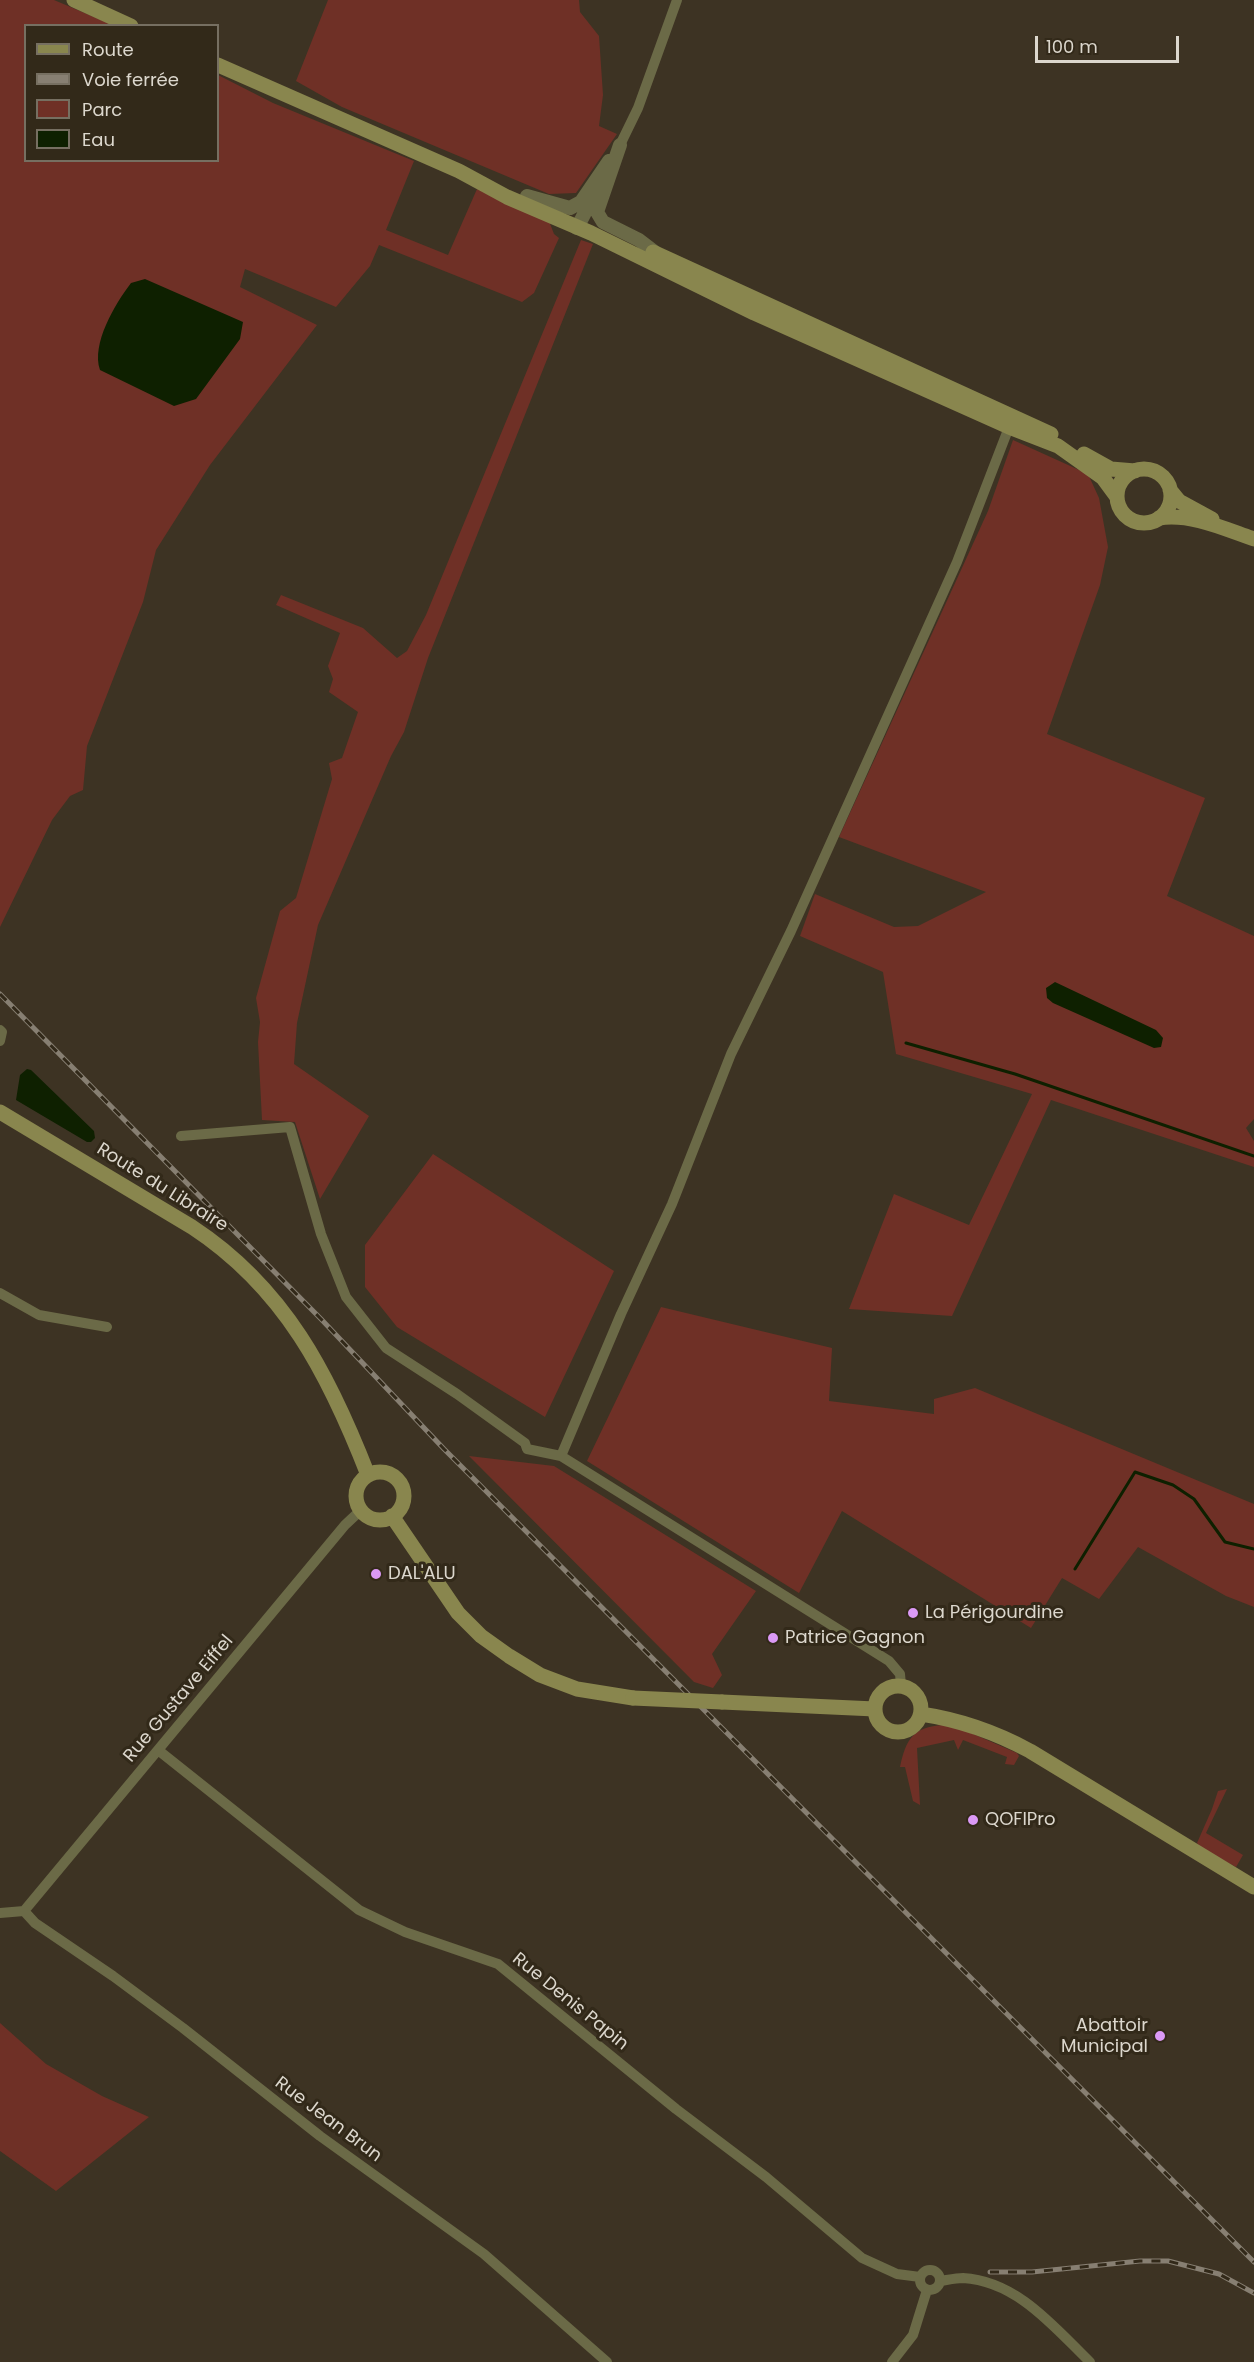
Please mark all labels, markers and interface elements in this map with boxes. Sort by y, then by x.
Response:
legend [24,24,219,162]
scale bar [1038,24,1182,62]
text: 100 m [1046,34,1098,59]
text: Route [82,37,134,62]
text: Voie ferrée [82,67,179,92]
text: Parc [82,97,122,122]
text: Eau [82,127,115,152]
street label: Route du Libraire [92,1139,232,1237]
place label: DAL'ALU [388,1563,456,1585]
marker: DAL'ALU [369,1567,383,1581]
place label: La Périgourdine [925,1602,1064,1624]
marker: La Périgourdine [906,1606,920,1620]
place label: Patrice Gagnon [785,1627,925,1649]
street label: Rue Gustave Eiffel [120,1631,238,1767]
marker: Patrice Gagnon [766,1631,780,1645]
place label: QOFIPro [985,1809,1055,1831]
marker: QOFIPro [966,1813,980,1827]
street label: Rue Denis Papin [508,1949,632,2055]
place label: Abattoir Municipal [1061,2015,1148,2058]
marker: Abattoir Municipal [1153,2029,1167,2043]
street label: Rue Jean Brun [270,2073,386,2167]

